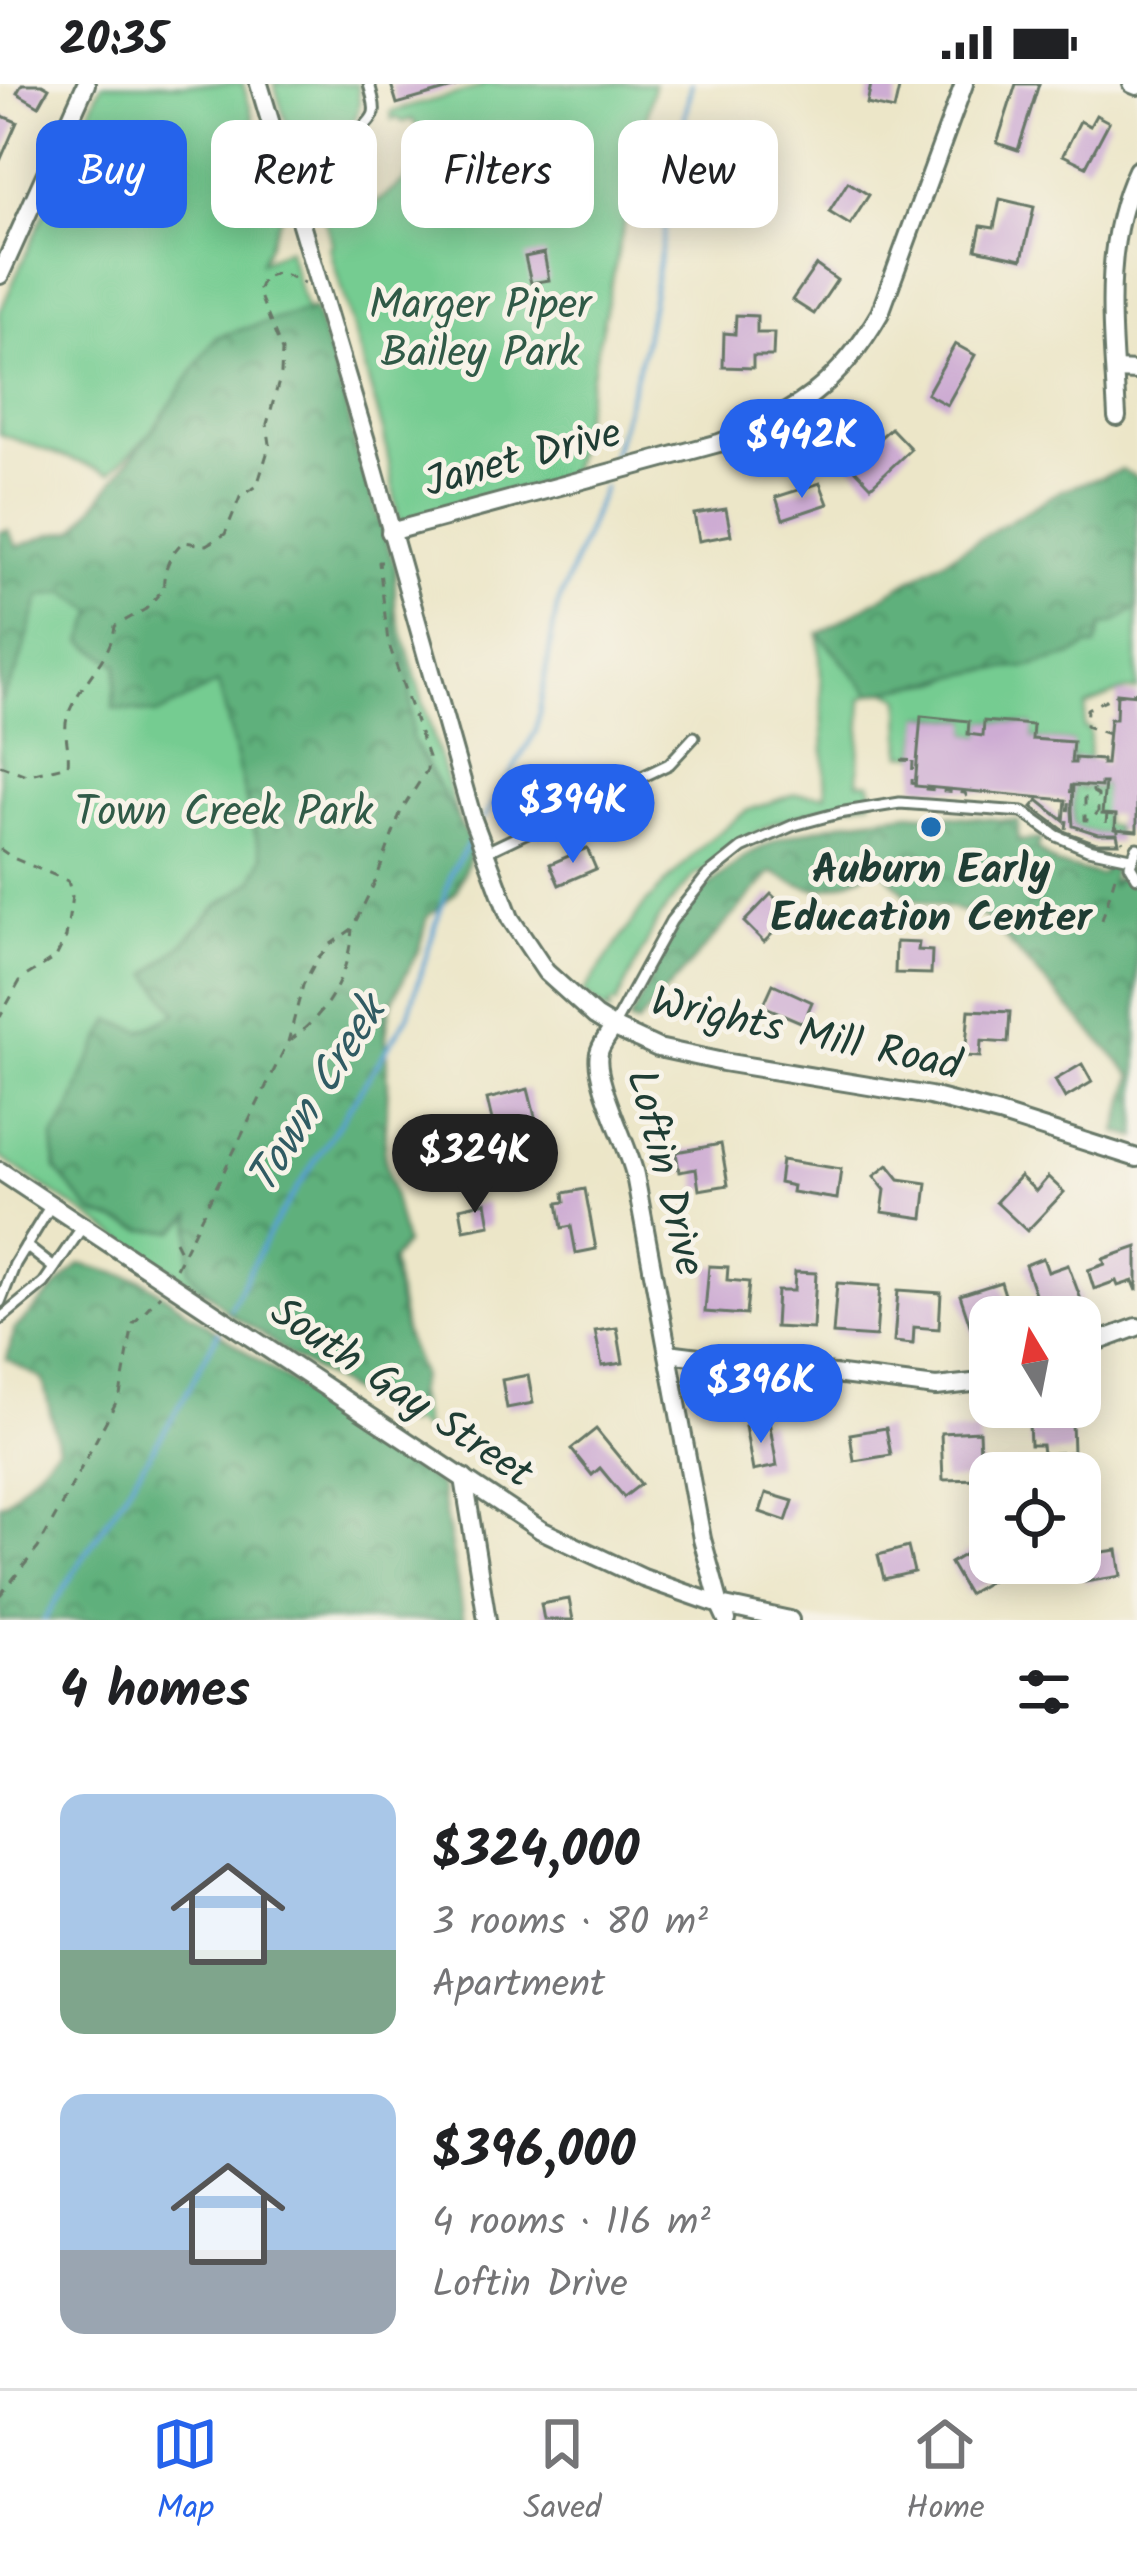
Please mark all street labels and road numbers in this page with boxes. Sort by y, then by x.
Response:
street label: Janet Drive [417,401,629,517]
street label: Wrights Mill Road [645,969,968,1101]
street label: Loftin Drive [606,1063,722,1283]
street label: South Gay Street [256,1281,547,1508]

